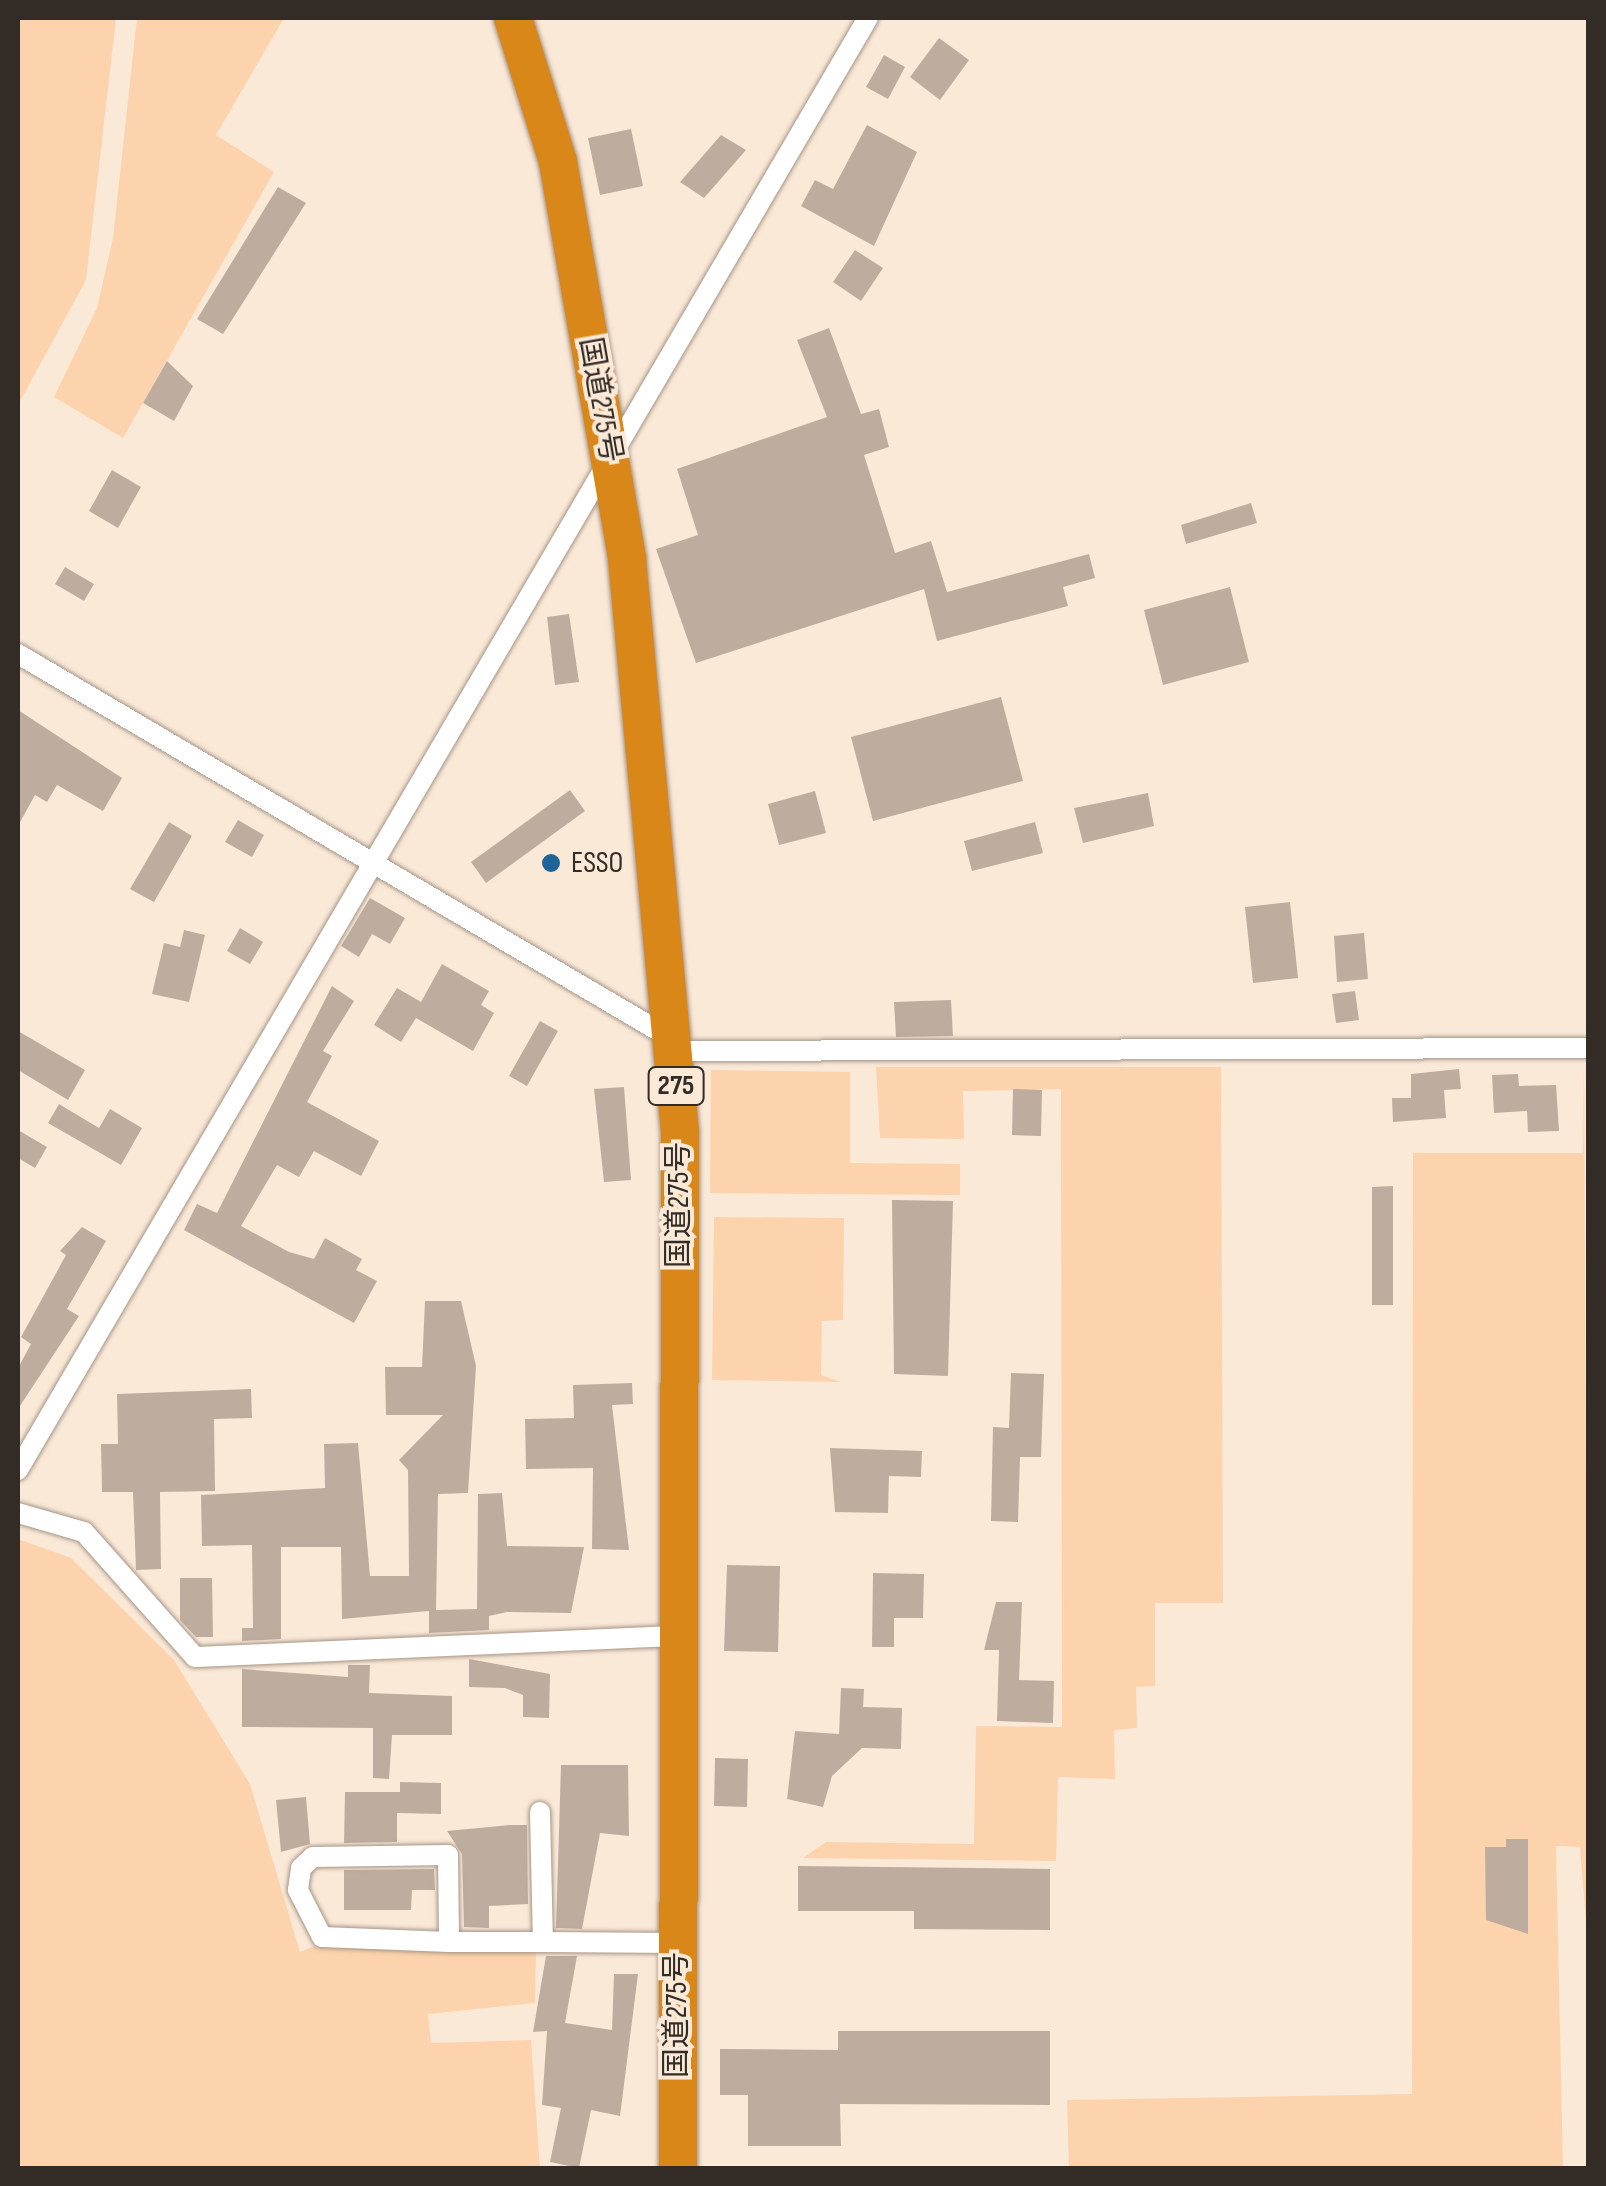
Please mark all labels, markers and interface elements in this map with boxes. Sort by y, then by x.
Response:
street label: 国道275号 [571,335,629,465]
place label: ESSO [571,845,623,881]
marker: ESSO [540,852,562,874]
road number: 275 [646,1063,706,1109]
street label: 国道275号 [661,1142,697,1268]
street label: 国道275号 [659,1952,695,2078]

